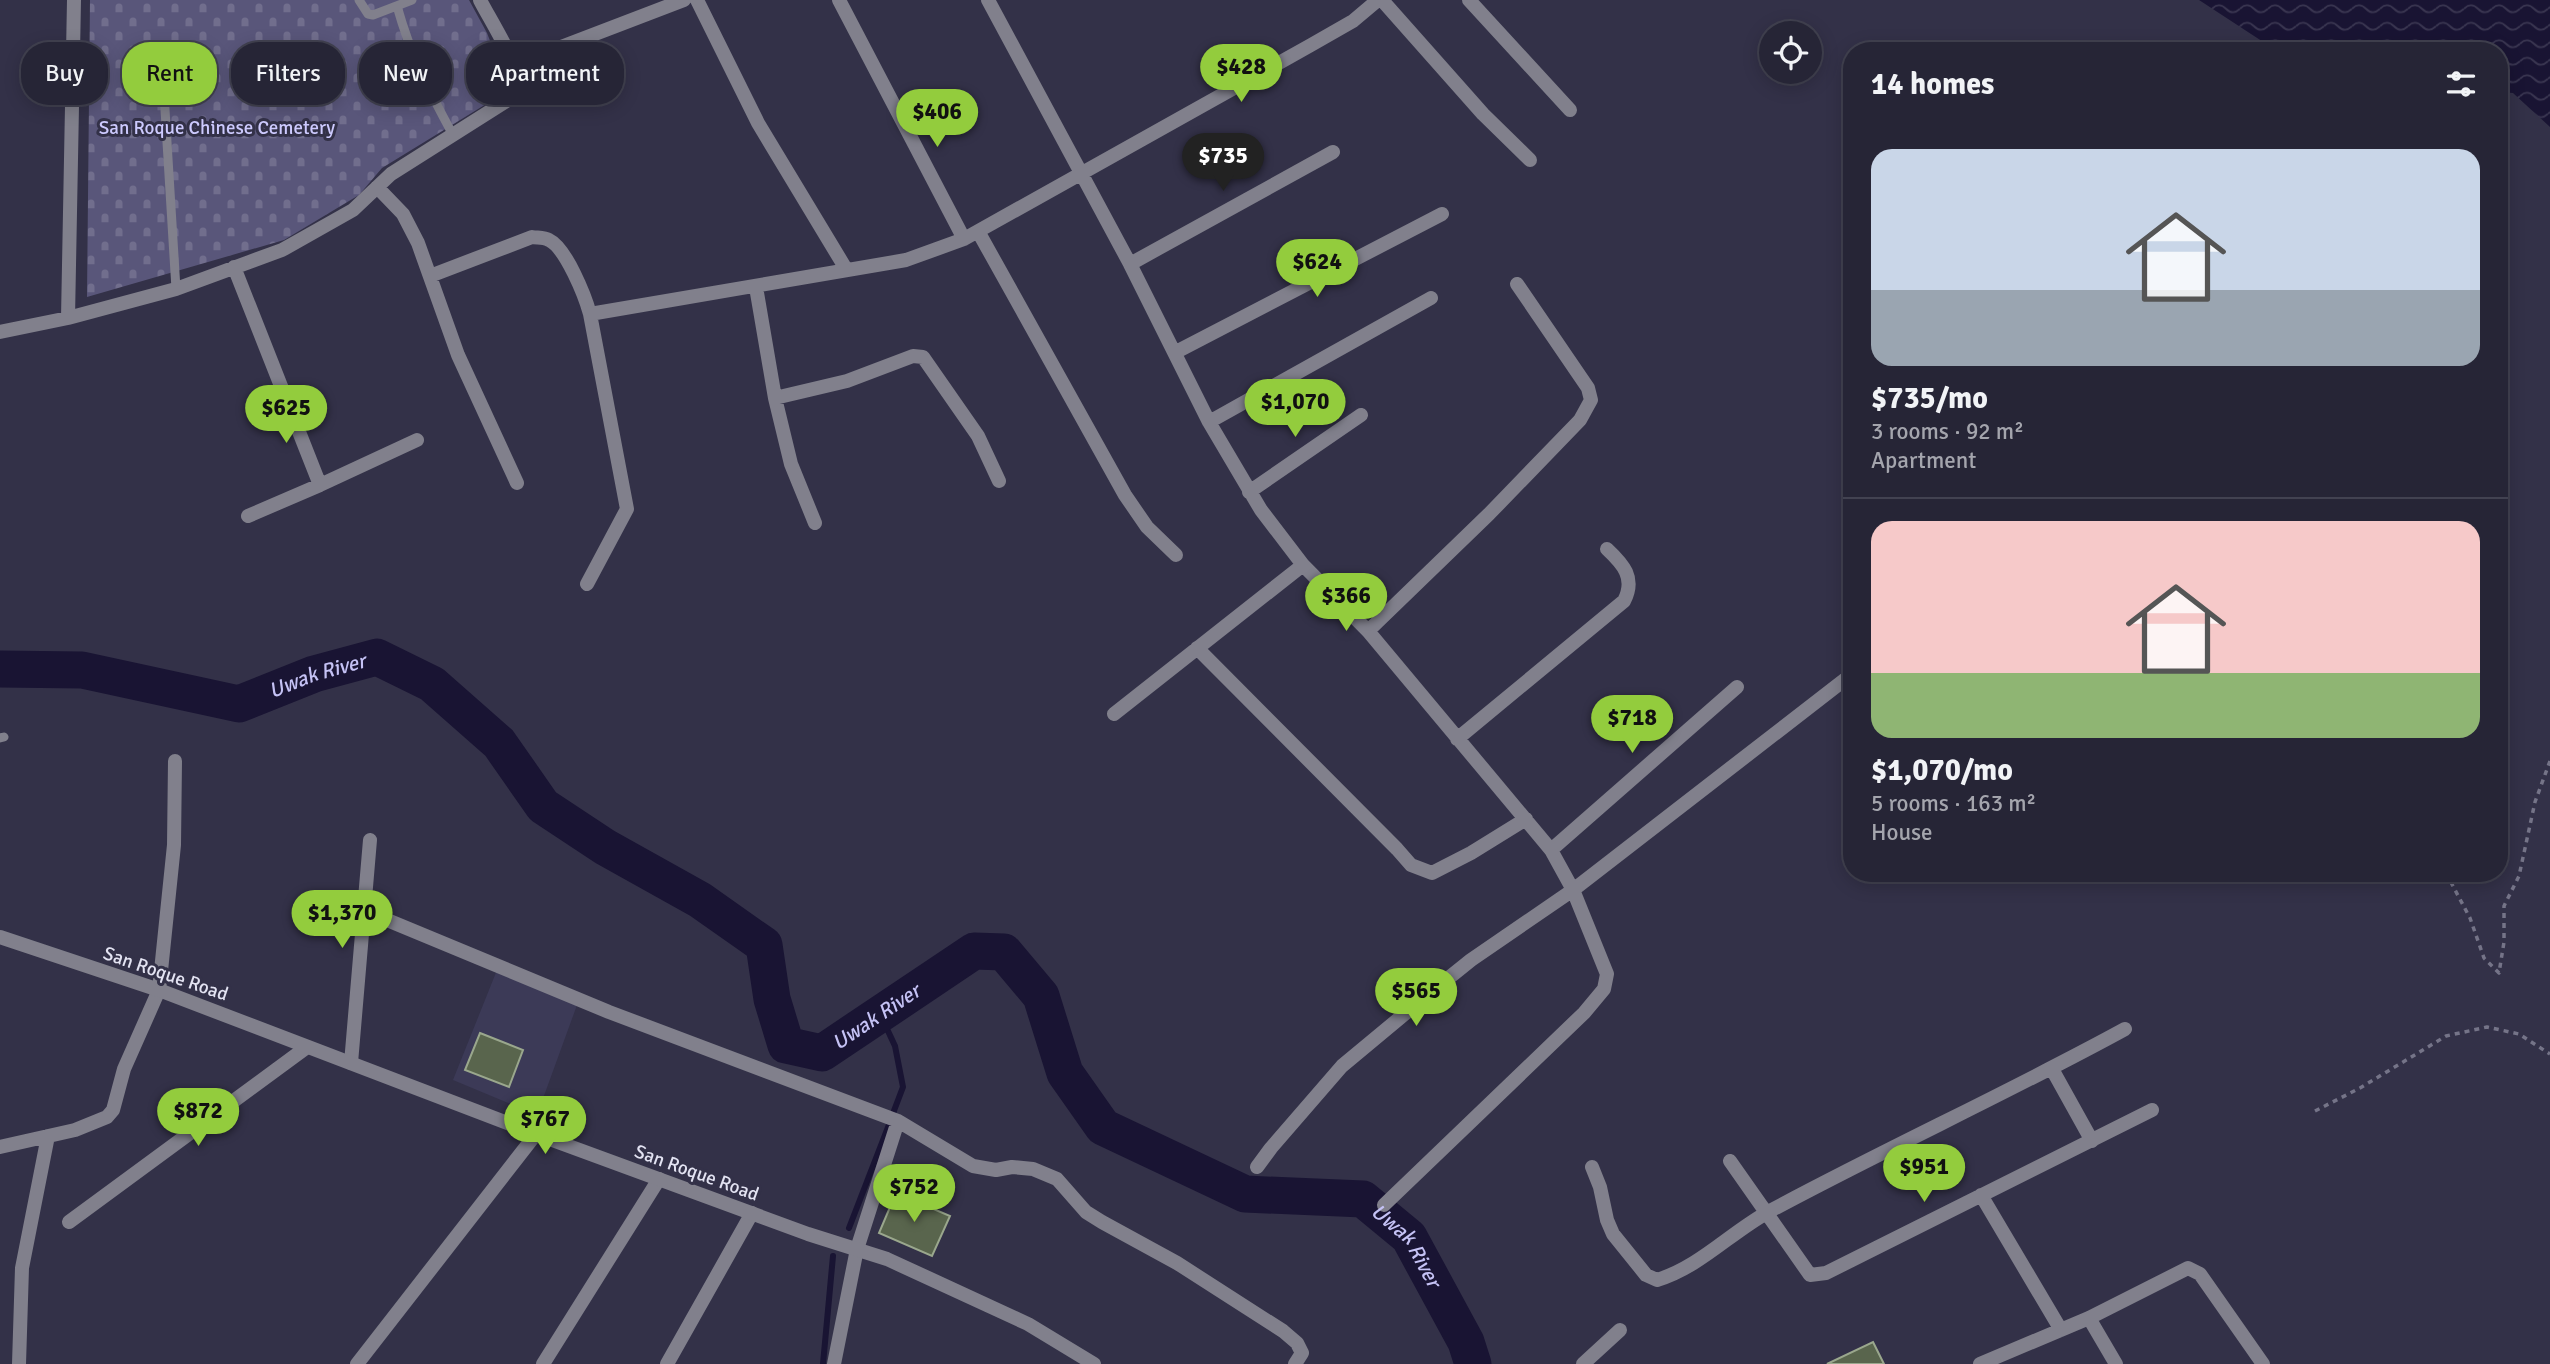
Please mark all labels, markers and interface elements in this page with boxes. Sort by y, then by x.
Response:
map controls [1759,21,1822,84]
button: locate [1759,21,1822,84]
chip: Buy [21,42,108,105]
chip: Rent [122,42,217,105]
chip: Filters [231,42,345,105]
chip: New [359,42,452,105]
chip: Apartment [466,42,624,105]
pin: $428 [1200,44,1282,104]
text: $428 [1216,52,1266,81]
icon: filters [2442,65,2480,103]
text: 14 homes [1871,66,1994,103]
pin: $406 [896,90,978,149]
text: $406 [912,97,962,126]
park label: San Roque Chinese Cemetery [99,116,335,140]
pin: $735 [1182,134,1264,193]
text: $735 [1198,141,1248,170]
icon: home [2113,194,2239,320]
pin: $624 [1276,240,1358,299]
text: $624 [1292,247,1342,276]
pin: $1,070 [1238,380,1352,439]
text: $735/mo [1871,380,1988,417]
pin: $625 [245,386,327,445]
text: $1,070 [1261,387,1329,416]
text: $625 [261,393,311,422]
text: 3 rooms · 92 m² [1871,417,2024,446]
text: Apartment [1871,446,1976,475]
icon: home [2113,566,2239,692]
pin: $366 [1305,574,1387,633]
text: $366 [1321,581,1371,610]
water label: Uwak River [265,647,372,704]
pin: $718 [1591,696,1673,755]
text: $718 [1607,703,1657,732]
text: $1,070/mo [1871,752,2013,789]
text: 5 rooms · 163 m² [1871,789,2036,818]
text: House [1871,818,1933,847]
pin: $1,370 [285,890,399,950]
text: $1,370 [308,898,376,927]
street label: San Roque Road [100,941,231,1007]
pin: $565 [1375,968,1457,1028]
water label: Uwak River [827,976,928,1056]
text: $565 [1391,976,1441,1005]
pin: $872 [157,1088,239,1148]
text: $872 [173,1096,223,1125]
pin: $767 [504,1096,586,1156]
text: $767 [520,1104,570,1133]
street label: San Roque Road [631,1139,762,1207]
pin: $951 [1883,1144,1965,1204]
text: $951 [1899,1152,1949,1181]
pin: $752 [873,1164,955,1224]
text: $752 [889,1172,939,1201]
water label: Uwak River [1366,1198,1448,1295]

